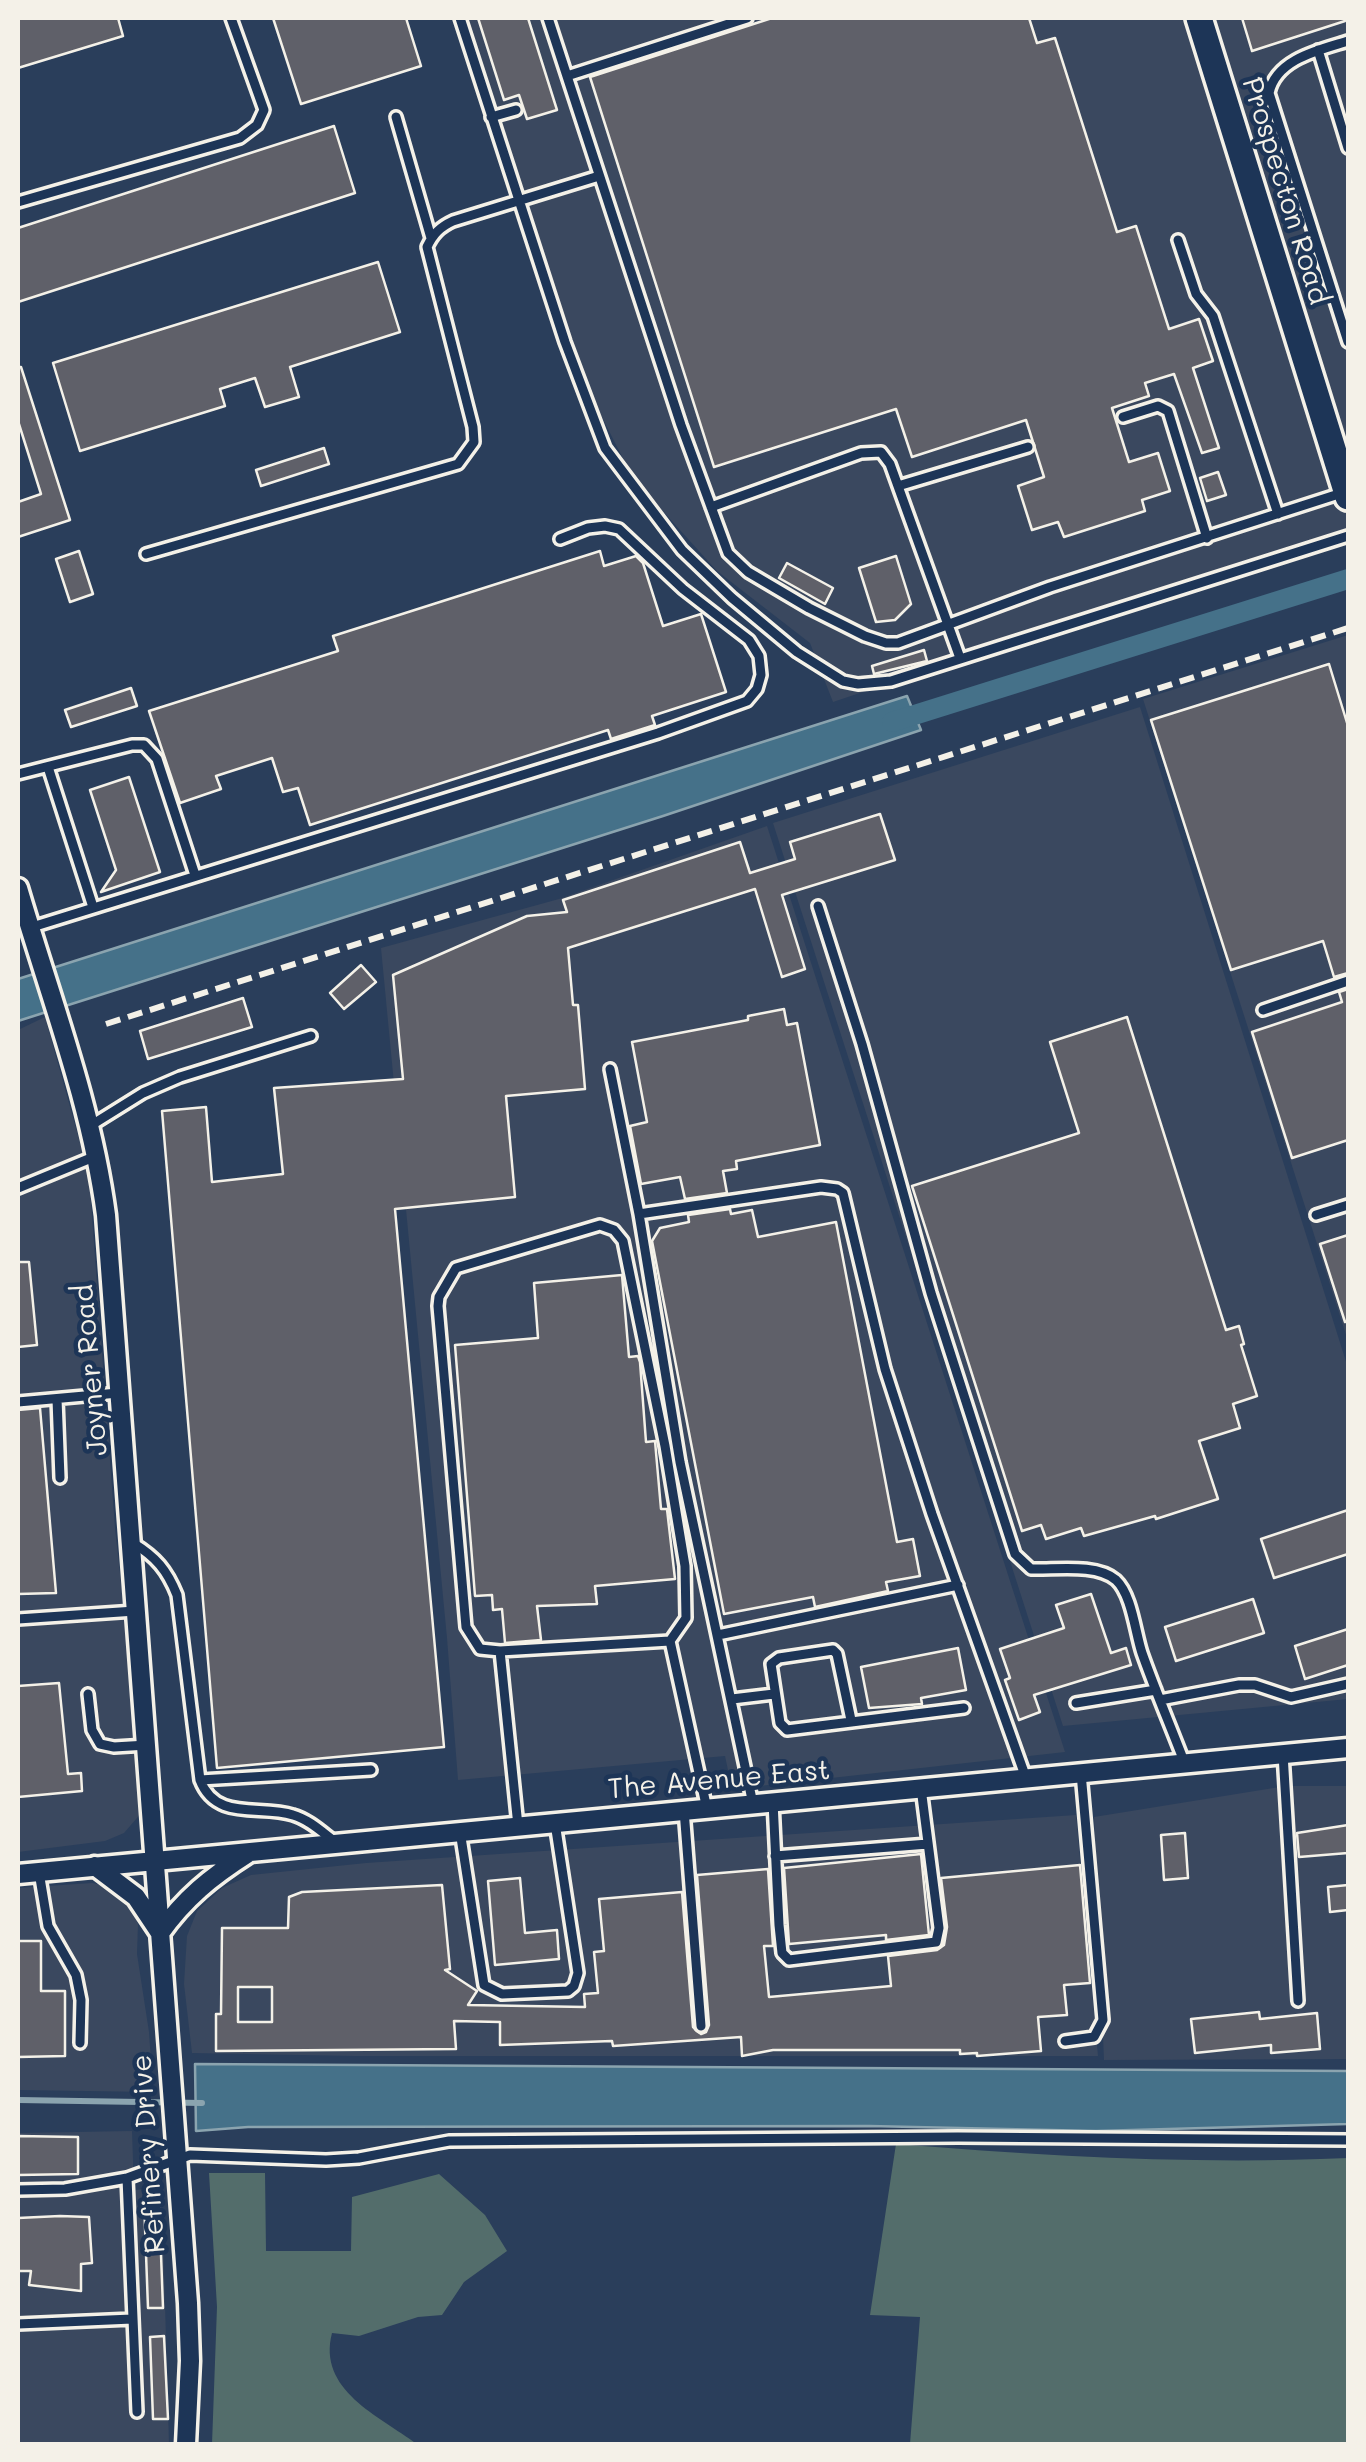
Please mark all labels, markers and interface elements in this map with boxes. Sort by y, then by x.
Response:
street label: Prospecton Road [1234,73,1336,309]
street label: Joyner Road [67,1283,115,1457]
street label: The Avenue East [606,1754,832,1806]
street label: Refinery Drive [125,2053,173,2255]

